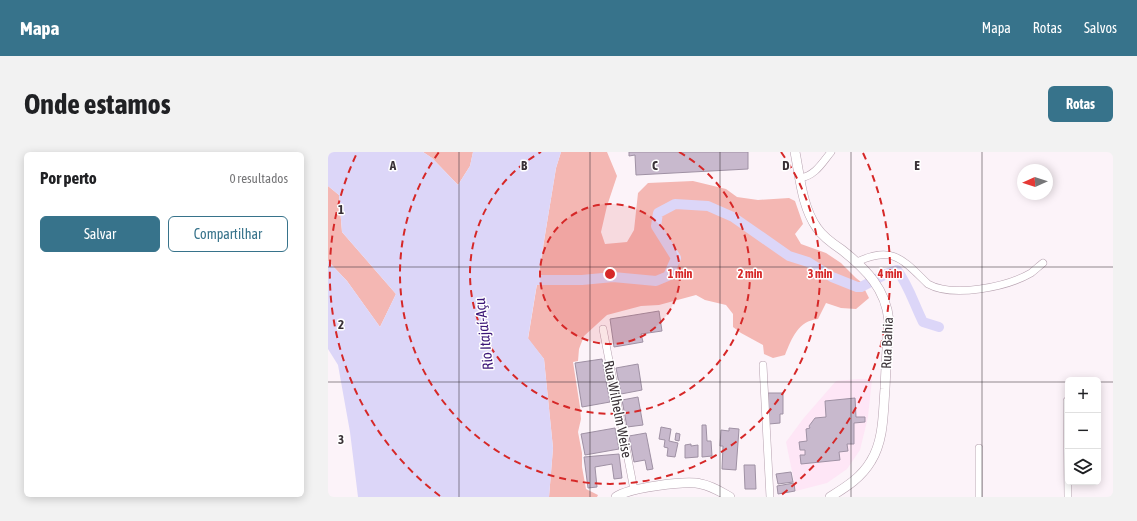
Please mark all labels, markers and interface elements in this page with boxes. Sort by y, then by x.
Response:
text: Mapa [20,17,59,39]
text: Mapa [982,20,1011,36]
text: Rotas [1033,20,1062,36]
text: Salvos [1084,20,1117,36]
button: Rotas [1048,86,1113,122]
text: Onde estamos [24,88,171,120]
text: A [389,158,397,173]
text: B [521,158,528,173]
text: C [652,158,658,173]
text: D [782,158,790,173]
text: E [914,158,920,173]
north arrow [1017,164,1053,200]
text: Por perto [40,168,97,188]
text: 0 resultados [229,171,288,186]
text: 1 [338,202,344,217]
button: Salvar [40,216,160,252]
button: Compartilhar [168,216,288,252]
centre of rings [603,267,617,281]
text: 1 min [668,267,692,281]
text: 2 min [738,267,762,281]
text: 3 min [808,267,832,281]
text: 4 min [877,267,902,281]
water label: Rio Itajaí-Açu [471,297,496,371]
text: 2 [338,317,344,332]
street label: Rua Bahia [878,317,896,369]
street label: Rua Wilhelm Weise [601,359,635,459]
map controls [1065,377,1101,485]
button: + [1065,377,1101,413]
button: − [1065,413,1101,449]
text: 3 [338,432,344,447]
button: layers [1065,449,1101,485]

